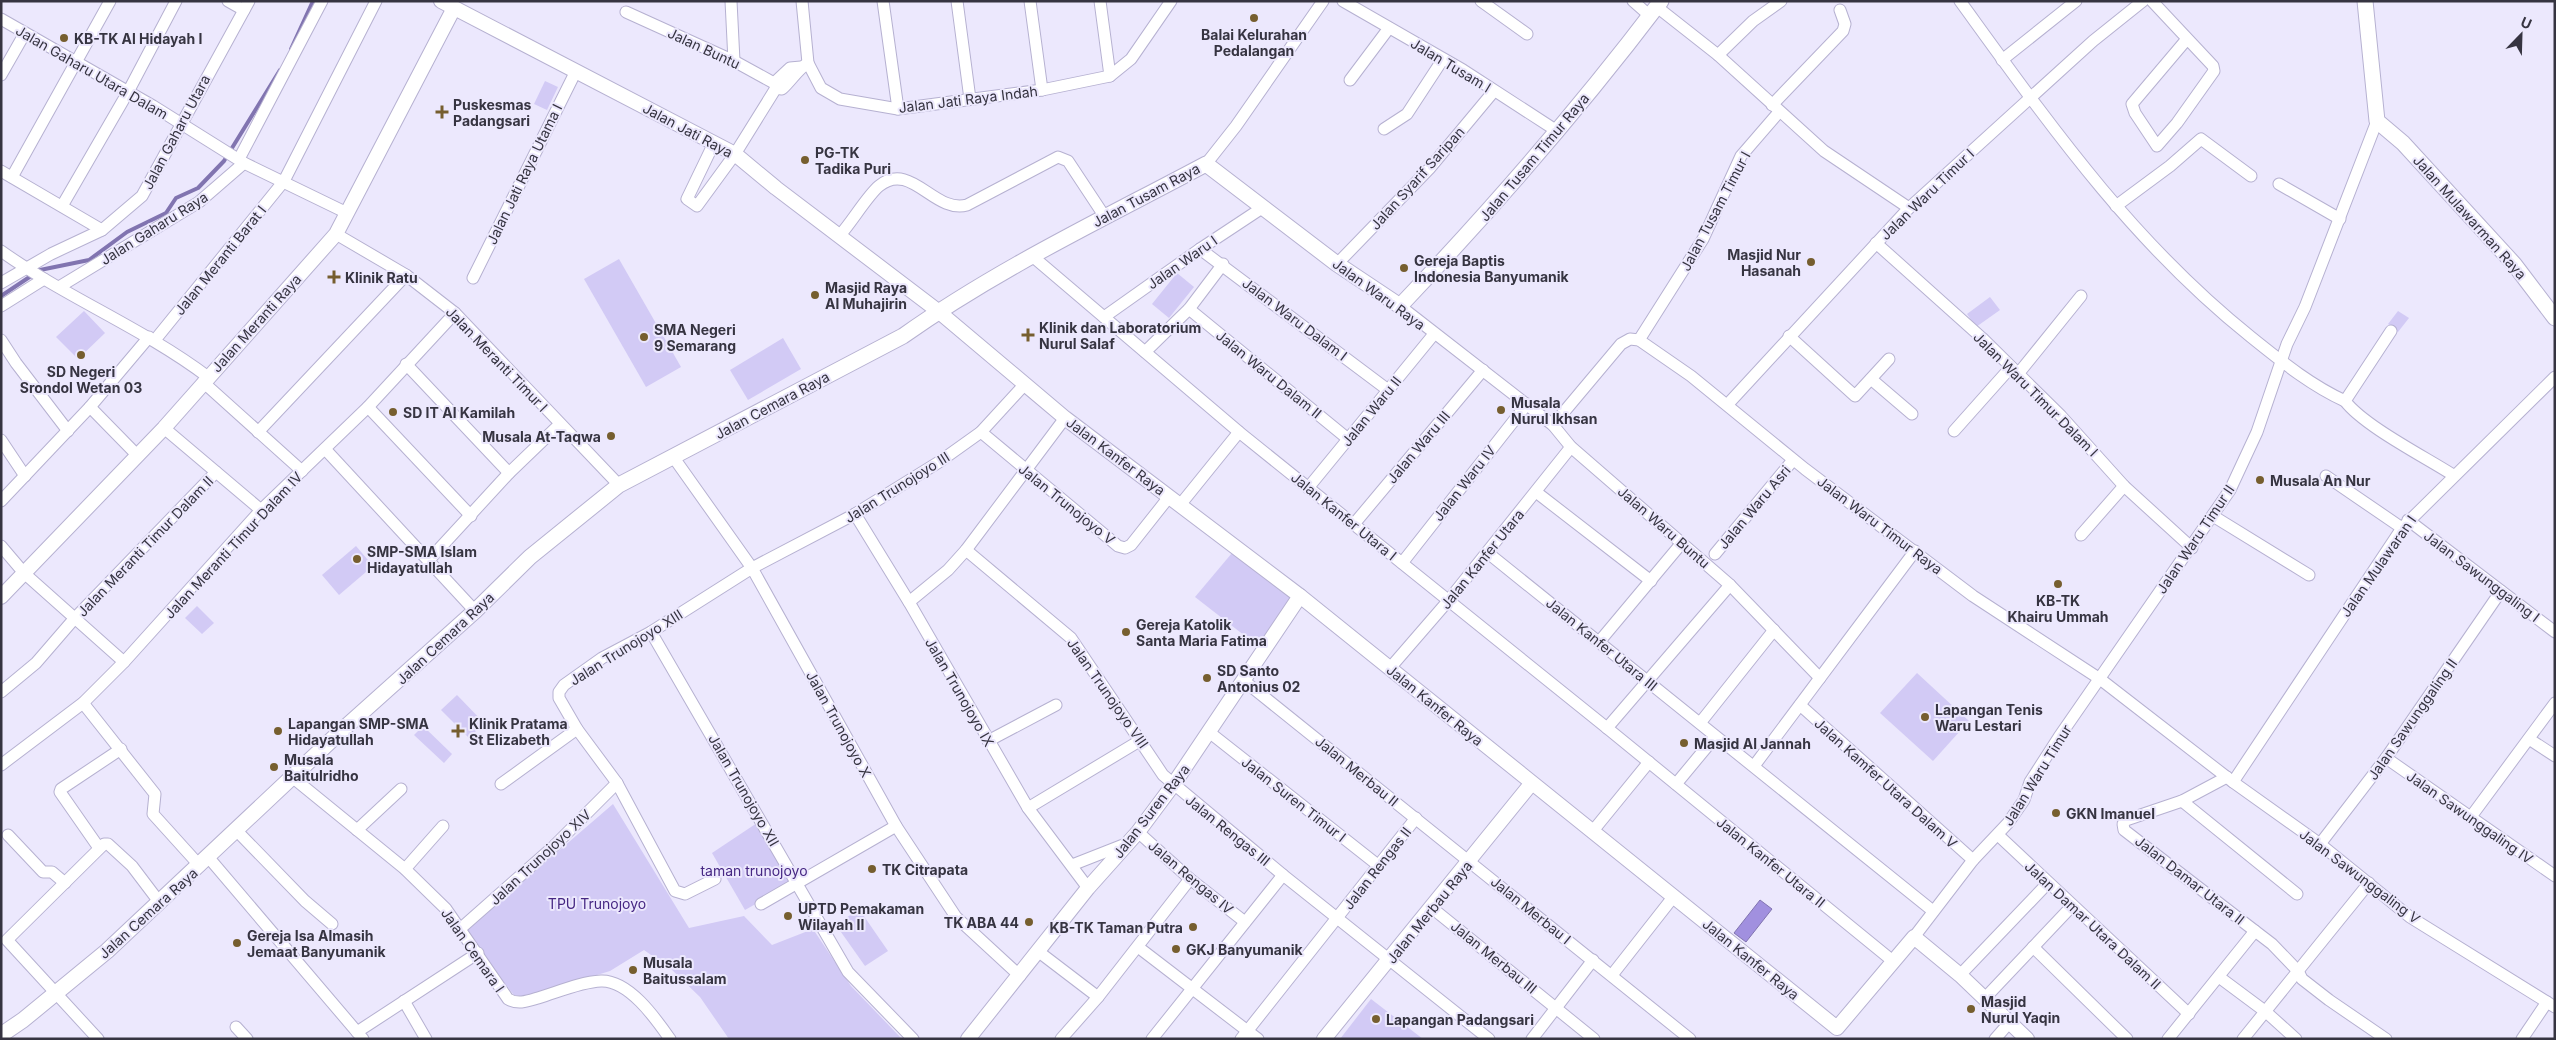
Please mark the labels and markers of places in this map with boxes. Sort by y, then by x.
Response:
marker: Balai Kelurahan Pedalangan [1248,12,1260,24]
place label: Balai Kelurahan Pedalangan [1201,26,1307,59]
place label: KB-TK Al Hidayah I [74,30,202,47]
marker: KB-TK Al Hidayah I [58,32,70,44]
place label: Puskesmas Padangsari [453,96,532,129]
marker: Puskesmas Padangsari [435,105,449,119]
place label: PG-TK Tadika Puri [815,144,891,177]
marker: PG-TK Tadika Puri [799,154,811,166]
place label: Masjid Nur Hasanah [1727,246,1801,279]
place label: Gereja Baptis Indonesia Banyumanik [1414,252,1570,285]
marker: Masjid Nur Hasanah [1805,256,1817,268]
marker: Gereja Baptis Indonesia Banyumanik [1398,262,1410,274]
place label: Klinik Ratu [345,269,418,286]
marker: Klinik Ratu [327,270,341,284]
place label: Masjid Raya Al Muhajirin [825,279,907,312]
marker: Masjid Raya Al Muhajirin [809,289,821,301]
place label: Klinik dan Laboratorium Nurul Salaf [1039,319,1201,352]
place label: SMA Negeri 9 Semarang [654,321,736,354]
marker: Klinik dan Laboratorium Nurul Salaf [1021,328,1035,342]
marker: SMA Negeri 9 Semarang [638,331,650,343]
marker: SD Negeri Srondol Wetan 03 [75,349,87,361]
place label: SD Negeri Srondol Wetan 03 [20,363,142,396]
place label: Musala Nurul Ikhsan [1511,394,1597,427]
place label: SD IT Al Kamilah [403,404,515,421]
marker: Musala Nurul Ikhsan [1495,404,1507,416]
marker: SD IT Al Kamilah [387,406,399,418]
place label: Musala At-Taqwa [482,428,601,445]
marker: Musala At-Taqwa [605,430,617,442]
place label: Musala An Nur [2270,472,2371,489]
marker: Musala An Nur [2254,474,2266,486]
place label: SMP-SMA Islam Hidayatullah [367,543,477,576]
marker: SMP-SMA Islam Hidayatullah [351,553,363,565]
marker: KB-TK Khairu Ummah [2052,578,2064,590]
place label: KB-TK Khairu Ummah [2007,592,2109,625]
place label: Gereja Katolik Santa Maria Fatima [1136,616,1267,649]
marker: Gereja Katolik Santa Maria Fatima [1120,626,1132,638]
place label: SD Santo Antonius 02 [1217,662,1301,695]
marker: SD Santo Antonius 02 [1201,672,1213,684]
place label: Lapangan Tenis Waru Lestari [1935,701,2043,734]
marker: Lapangan Tenis Waru Lestari [1919,711,1931,723]
place label: Lapangan SMP-SMA Hidayatullah [288,715,430,748]
place label: Klinik Pratama St Elizabeth [469,715,568,748]
marker: Klinik Pratama St Elizabeth [451,724,465,738]
marker: Lapangan SMP-SMA Hidayatullah [272,725,284,737]
place label: Masjid Al Jannah [1694,735,1811,752]
marker: Masjid Al Jannah [1678,737,1690,749]
place label: Musala Baitulridho [284,751,359,784]
marker: Musala Baitulridho [268,761,280,773]
place label: GKN Imanuel [2066,805,2155,822]
marker: GKN Imanuel [2050,807,2062,819]
place label: TK Citrapata [882,861,968,878]
marker: TK Citrapata [866,863,878,875]
place label: UPTD Pemakaman Wilayah II [798,900,924,933]
marker: UPTD Pemakaman Wilayah II [782,910,794,922]
place label: TK ABA 44 [944,914,1019,931]
marker: TK ABA 44 [1023,916,1035,928]
place label: KB-TK Taman Putra [1050,919,1183,936]
marker: KB-TK Taman Putra [1187,921,1199,933]
place label: Gereja Isa Almasih Jemaat Banyumanik [247,927,386,960]
marker: Gereja Isa Almasih Jemaat Banyumanik [231,937,243,949]
place label: GKJ Banyumanik [1186,941,1304,958]
marker: GKJ Banyumanik [1170,943,1182,955]
place label: Musala Baitussalam [643,954,727,987]
marker: Musala Baitussalam [627,964,639,976]
place label: Masjid Nurul Yaqin [1981,993,2060,1026]
marker: Masjid Nurul Yaqin [1965,1003,1977,1015]
place label: Lapangan Padangsari [1386,1011,1534,1028]
marker: Lapangan Padangsari [1370,1013,1382,1025]

